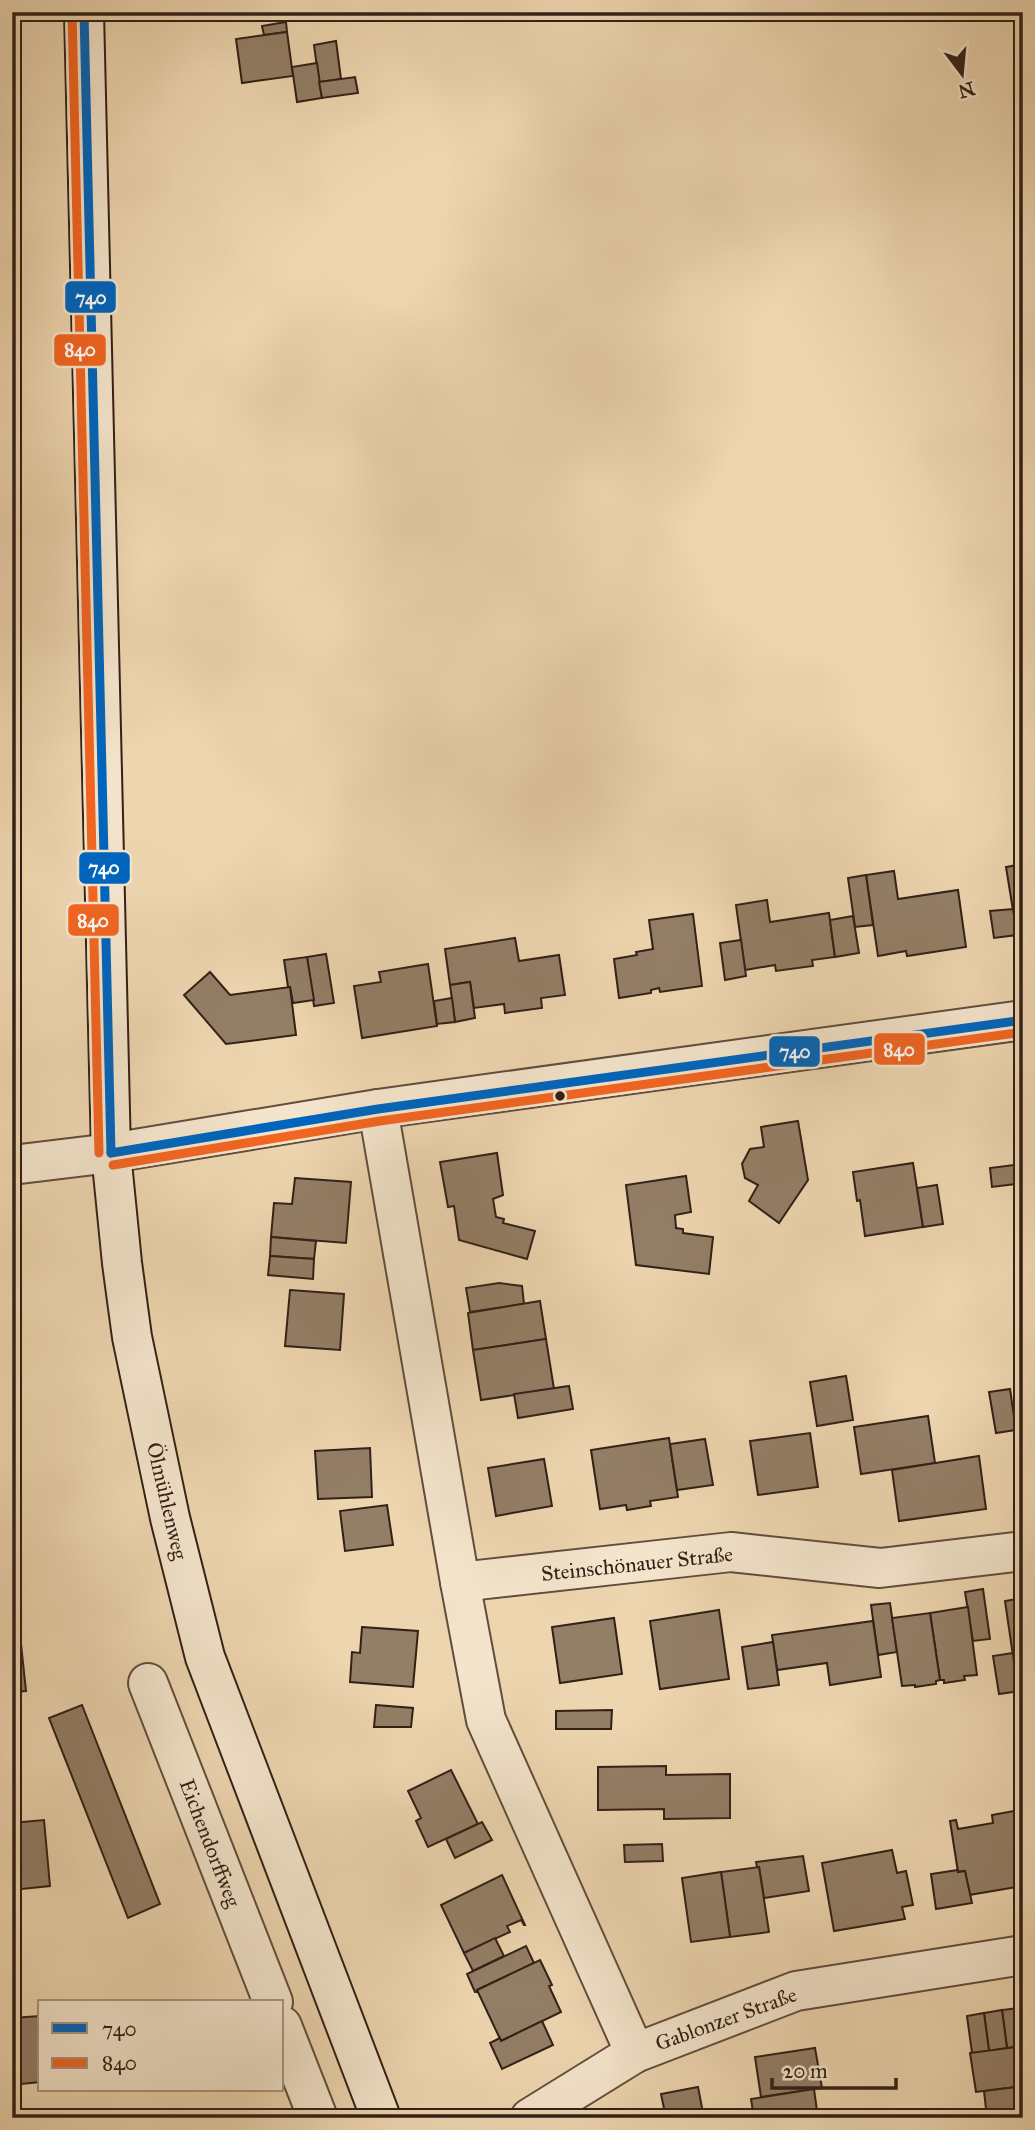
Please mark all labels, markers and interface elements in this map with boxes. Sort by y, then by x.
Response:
north arrow [926,38,996,108]
text: N [956,77,977,103]
line badge: 740 [64,280,117,314]
text: 740 [75,286,107,310]
line badge: 840 [53,333,107,367]
text: 840 [64,338,96,362]
line badge: 740 [78,851,131,885]
text: 740 [88,856,120,880]
line badge: 840 [67,903,120,937]
text: 840 [77,909,109,933]
line badge: 840 [873,1032,926,1066]
line badge: 740 [768,1035,821,1068]
text: 840 [883,1038,915,1062]
text: 740 [779,1040,811,1064]
unlabelled marker [553,1089,567,1103]
street label: Ölmühlenweg [141,1440,193,1562]
street label: Steinschönauer Straße [540,1541,734,1587]
street label: Eichendorffweg [174,1775,246,1911]
street label: Gablonzer Straße [652,1981,801,2057]
legend [38,2000,284,2092]
text: 740 [102,2016,137,2042]
scale bar [772,2046,897,2090]
text: 840 [102,2050,137,2076]
text: 20 m [783,2058,828,2084]

